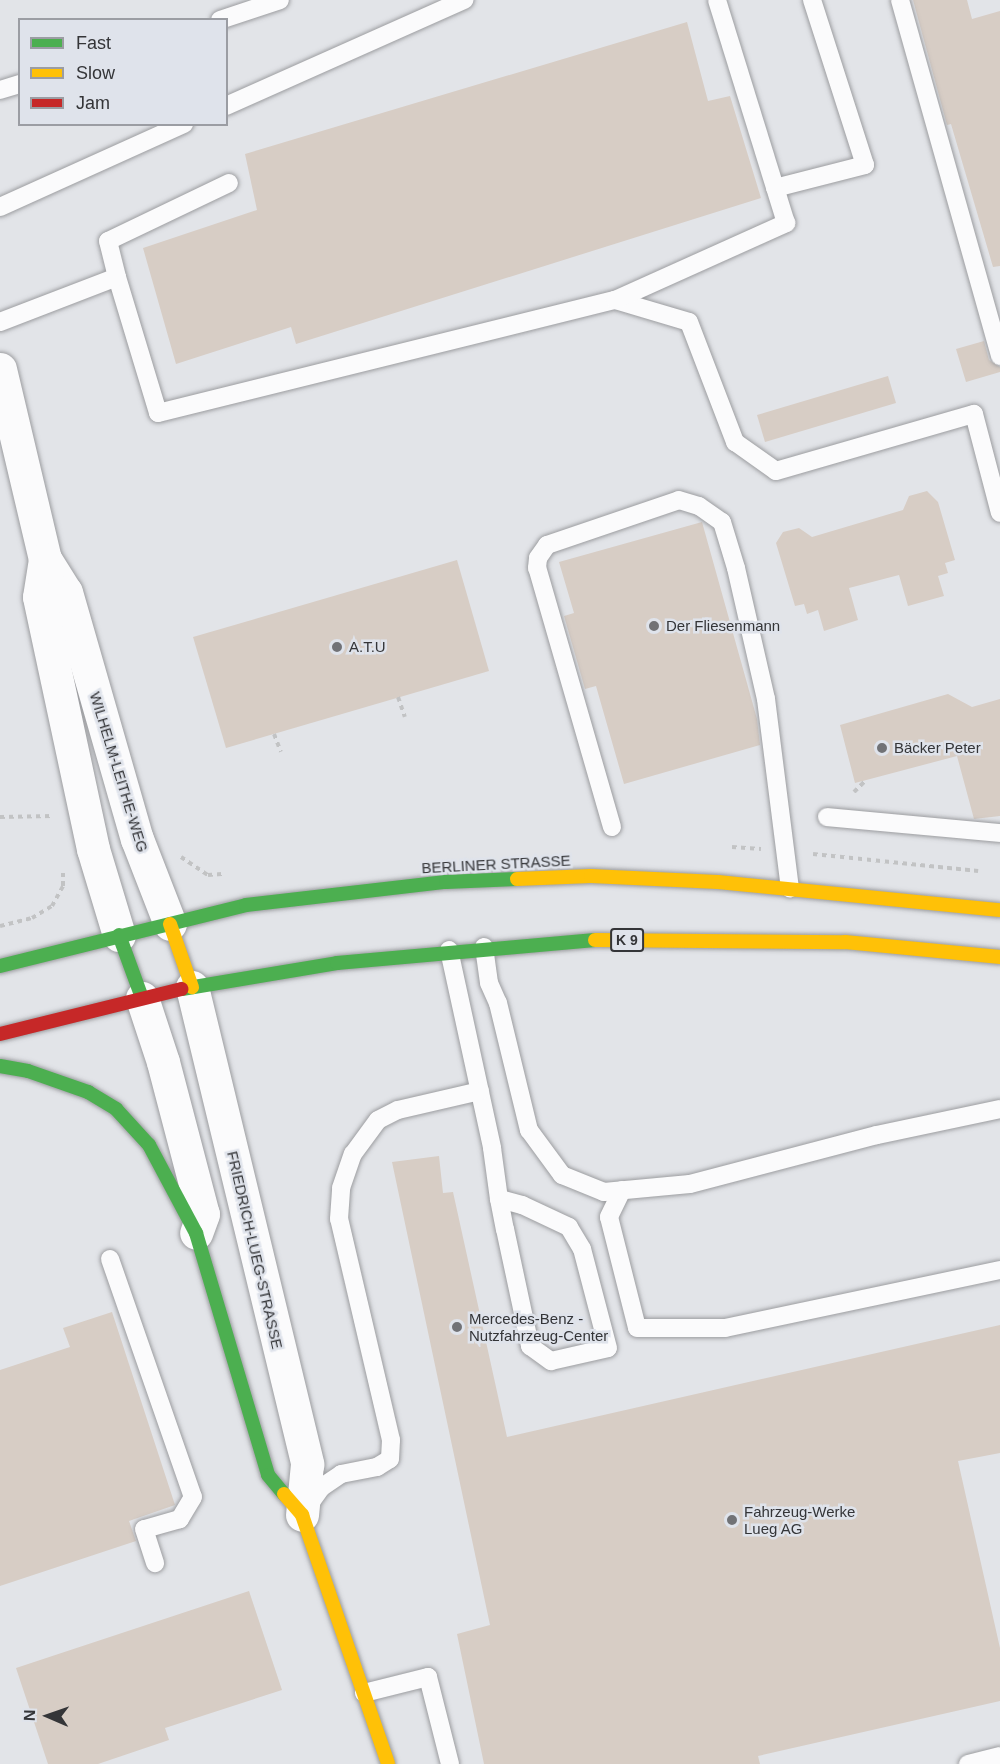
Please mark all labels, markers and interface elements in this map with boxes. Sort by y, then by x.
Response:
legend [18,18,228,126]
text: Fast [76,33,111,53]
text: Slow [76,63,115,83]
text: Jam [76,93,110,113]
place label: Der Fliesenmann [666,617,780,635]
marker: Der Fliesenmann [647,619,661,633]
place label: A.T.U [349,638,386,656]
marker: A.T.U [330,640,344,654]
street label: WILHELM-LEITHE-WEG [86,690,152,854]
place label: Bäcker Peter [894,739,981,757]
marker: Bäcker Peter [875,741,889,755]
street label: BERLINER STRASSE [421,851,571,877]
road number: K 9 [609,929,645,951]
street label: FRIEDRICH-LUEG-STRASSE [223,1149,287,1351]
place label: Mercedes-Benz - Nutzfahrzeug-Center [469,1309,608,1344]
marker: Mercedes-Benz - Nutzfahrzeug-Center [450,1320,464,1334]
place label: Fahrzeug-Werke Lueg AG [744,1502,855,1537]
marker: Fahrzeug-Werke Lueg AG [725,1513,739,1527]
north arrow [18,1686,78,1746]
text: N [21,1709,38,1721]

